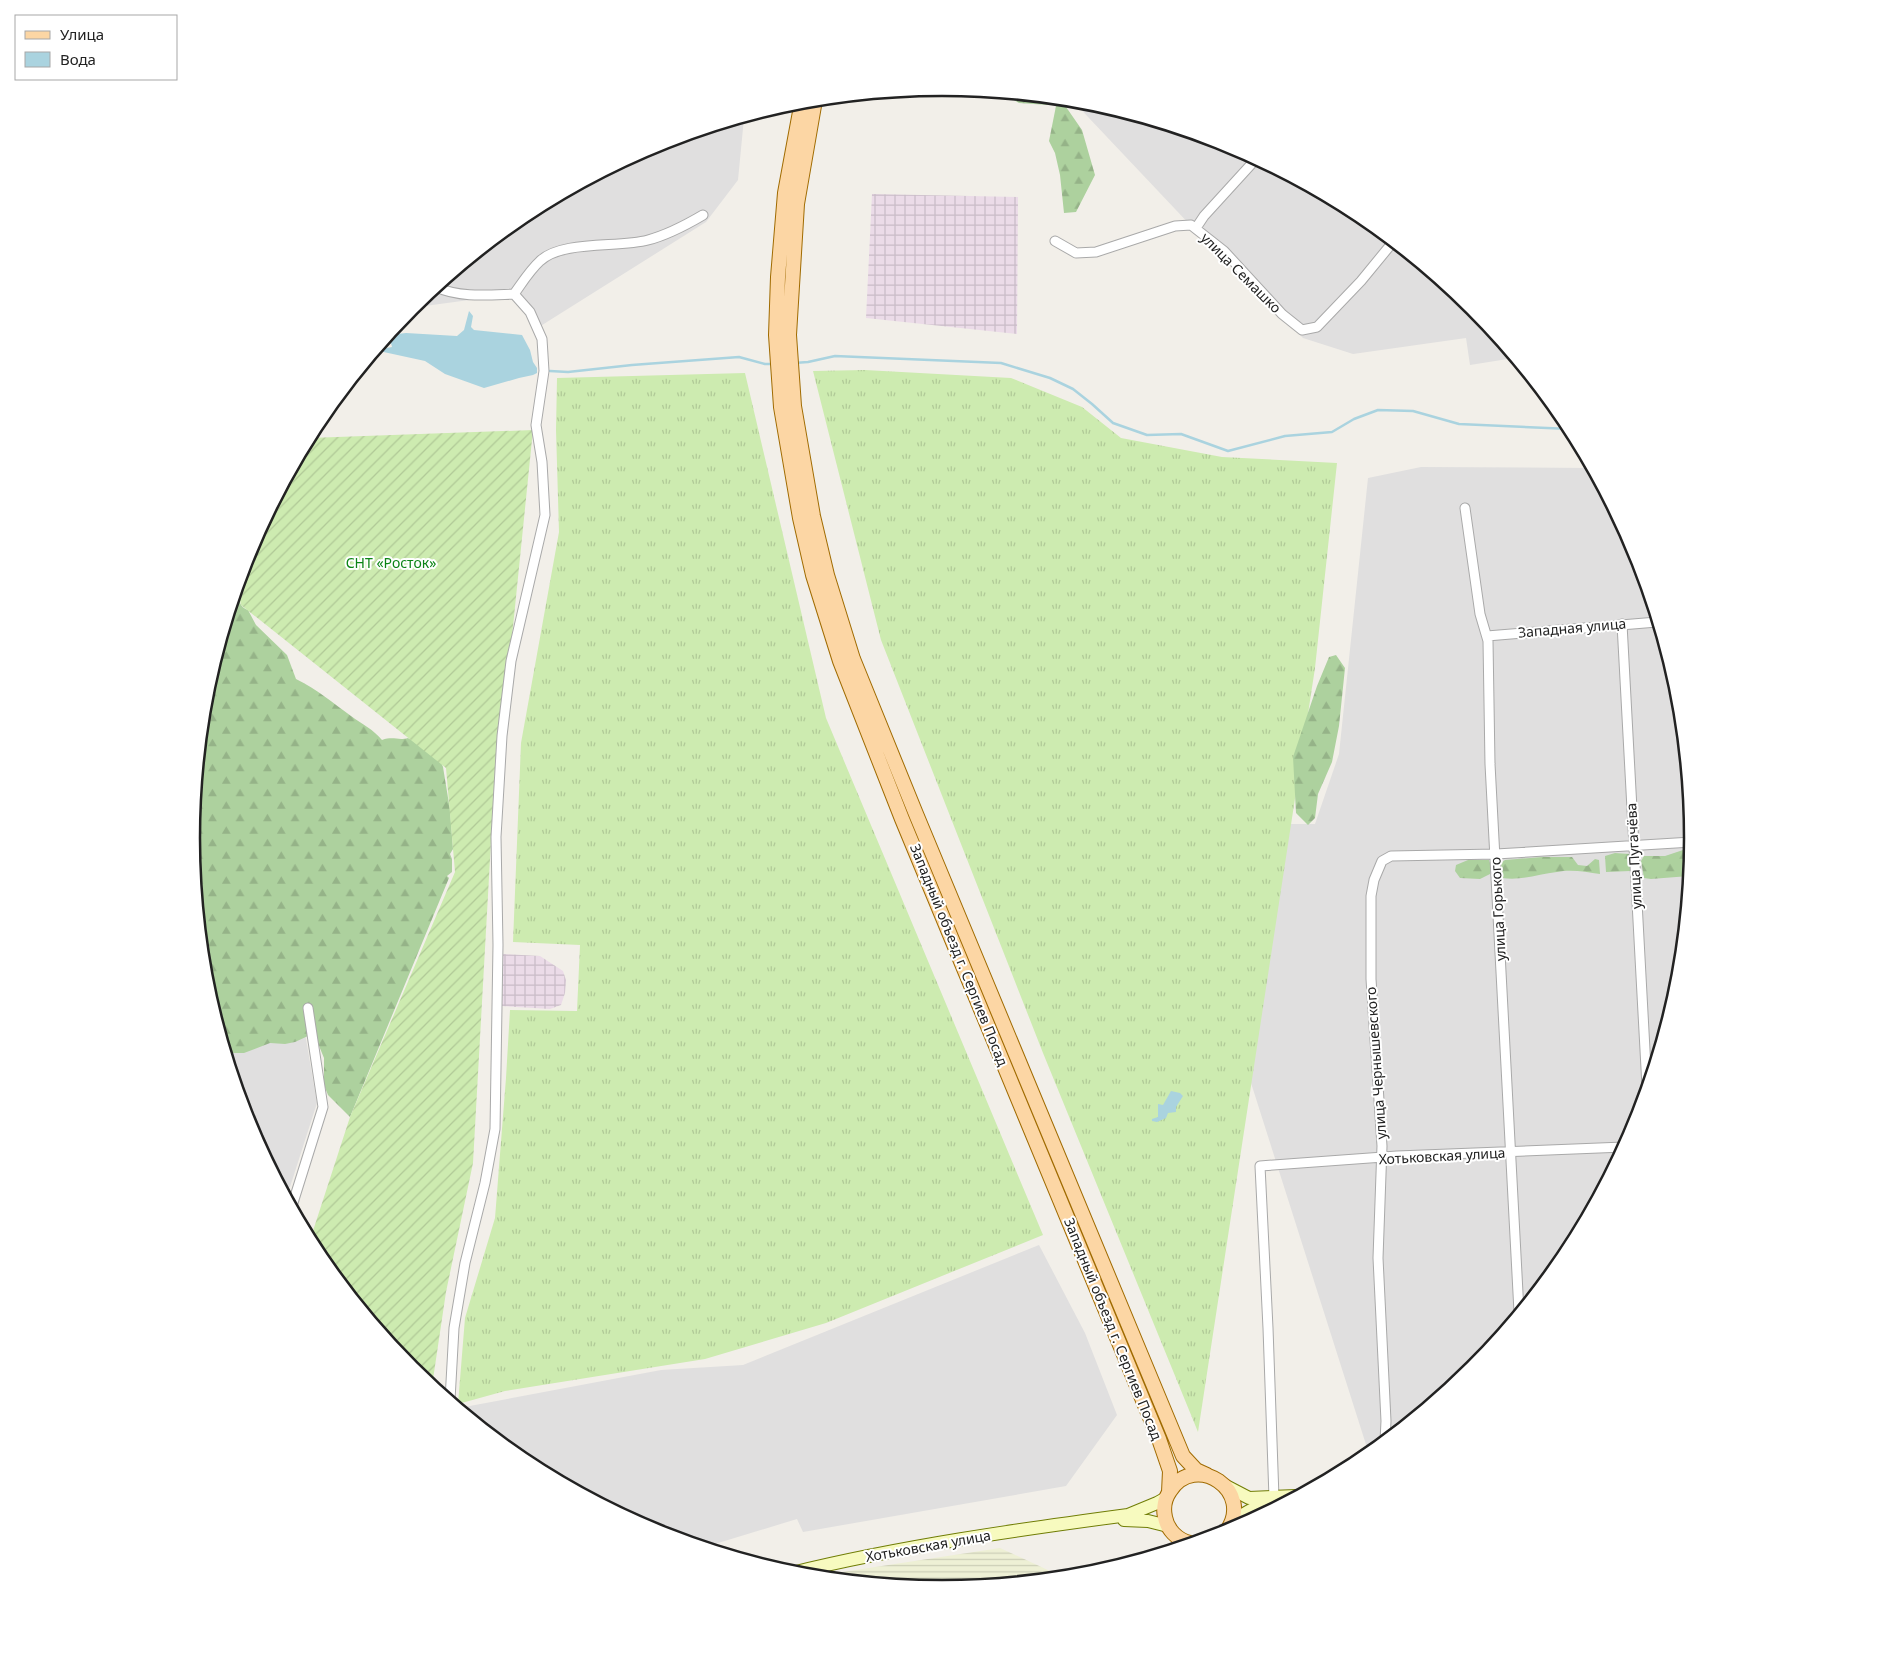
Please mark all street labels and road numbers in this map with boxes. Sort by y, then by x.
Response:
street label: улица Семашко [1197,228,1286,317]
street label: Западная улица [1517,613,1627,642]
street label: улица Пугачёва [1621,802,1646,910]
street label: Западный объезд г. Сергиев Посад [906,841,1013,1069]
street label: улица Горького [1485,857,1510,962]
street label: улица Чернышевского [1361,986,1390,1140]
street label: Хотьковская улица [1378,1143,1506,1168]
street label: Западный объезд г. Сергиев Посад [1060,1215,1167,1443]
street label: Хотьковская улица [864,1525,992,1566]

